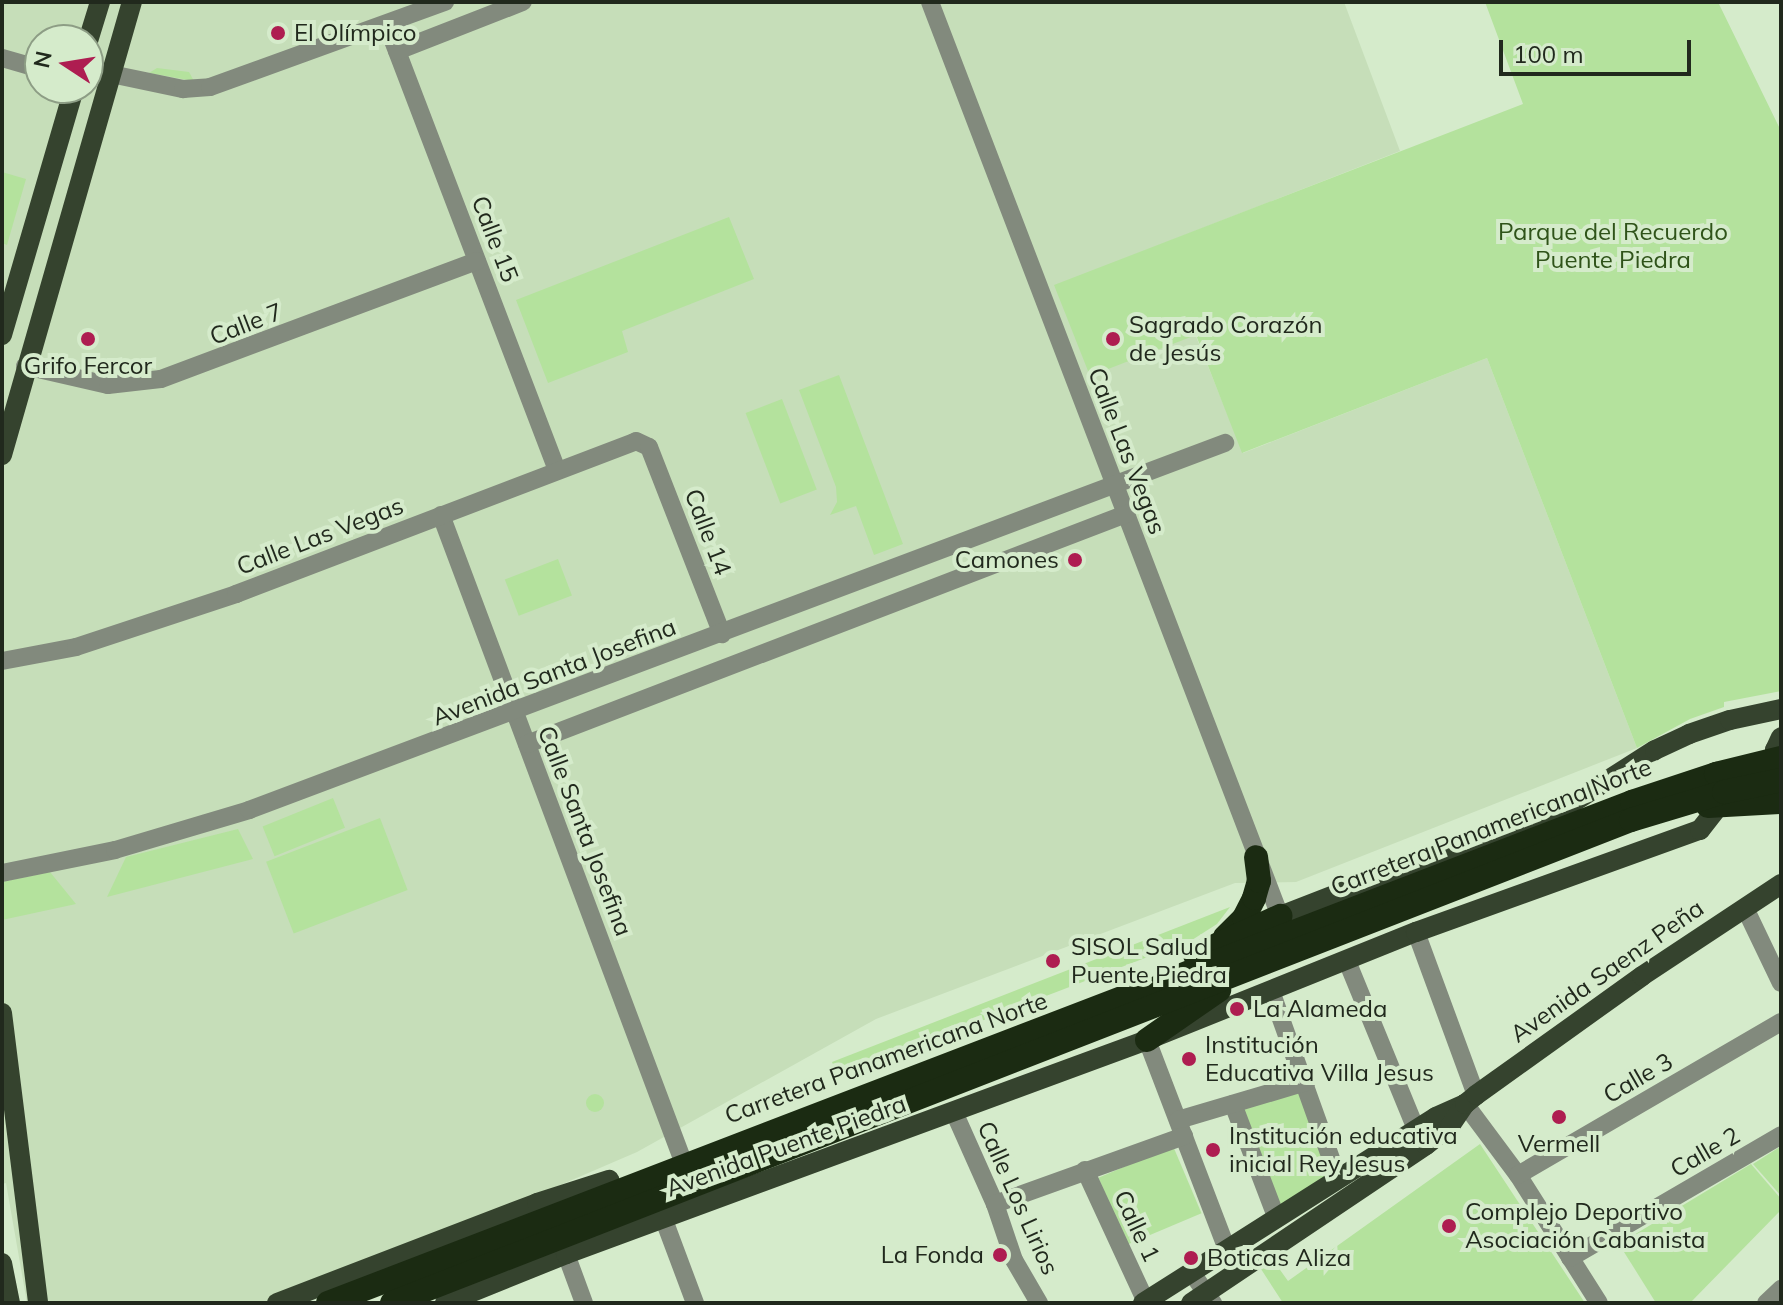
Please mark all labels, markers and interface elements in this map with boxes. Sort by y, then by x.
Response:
place label: El Olímpico [294,19,417,47]
north arrow [24,24,104,104]
marker: El Olímpico [269,24,287,42]
scale bar [1503,24,1695,74]
text: 100 m [1513,39,1584,69]
text: N [27,48,58,70]
street label: Calle 15 [465,192,525,286]
park label: Parque del Recuerdo Puente Piedra [1498,218,1728,274]
street label: Calle 7 [206,297,286,351]
place label: Sagrado Corazón de Jesús [1129,311,1322,367]
marker: Grifo Fercor [79,330,97,348]
marker: Sagrado Corazón de Jesús [1104,330,1122,348]
place label: Grifo Fercor [24,352,152,380]
street label: Calle Las Vegas [1082,364,1172,538]
street label: Calle 14 [678,485,738,579]
street label: Calle Las Vegas [233,491,407,581]
place label: Camones [955,546,1059,574]
marker: Camones [1066,551,1084,569]
street label: Avenida Santa Josefina [428,612,680,732]
street label: Calle Santa Josefina [532,722,638,940]
street label: Carretera Panamericana Norte [1327,752,1655,902]
street label: Avenida Saenz Peña [1505,893,1709,1049]
place label: SISOL Salud Puente Piedra [1071,933,1227,989]
marker: SISOL Salud Puente Piedra [1042,950,1064,972]
street label: Carretera Panamericana Norte [721,986,1051,1130]
place label: La Alameda [1253,995,1387,1023]
marker: La Alameda [1228,1000,1246,1018]
place label: Institución Educativa Villa Jesus [1205,1031,1434,1087]
street label: Calle 3 [1598,1047,1678,1109]
marker: Institución Educativa Villa Jesus [1180,1050,1198,1068]
street label: Avenida Puente Piedra [662,1089,910,1203]
marker: Vermell [1550,1108,1568,1126]
street label: Calle Los Lirios [971,1117,1065,1279]
street label: Calle 2 [1665,1121,1745,1183]
place label: Institución educativa inicial Rey Jesus [1229,1122,1458,1178]
place label: Vermell [1518,1130,1600,1158]
marker: Institución educativa inicial Rey Jesus [1204,1141,1222,1159]
street label: Calle 1 [1108,1186,1166,1266]
place label: Complejo Deportivo Asociación Cabanista [1465,1198,1705,1254]
marker: Complejo Deportivo Asociación Cabanista [1440,1217,1458,1235]
place label: La Fonda [881,1241,984,1269]
place label: Boticas Aliza [1207,1244,1351,1272]
marker: La Fonda [991,1246,1009,1264]
marker: Boticas Aliza [1182,1249,1200,1267]

